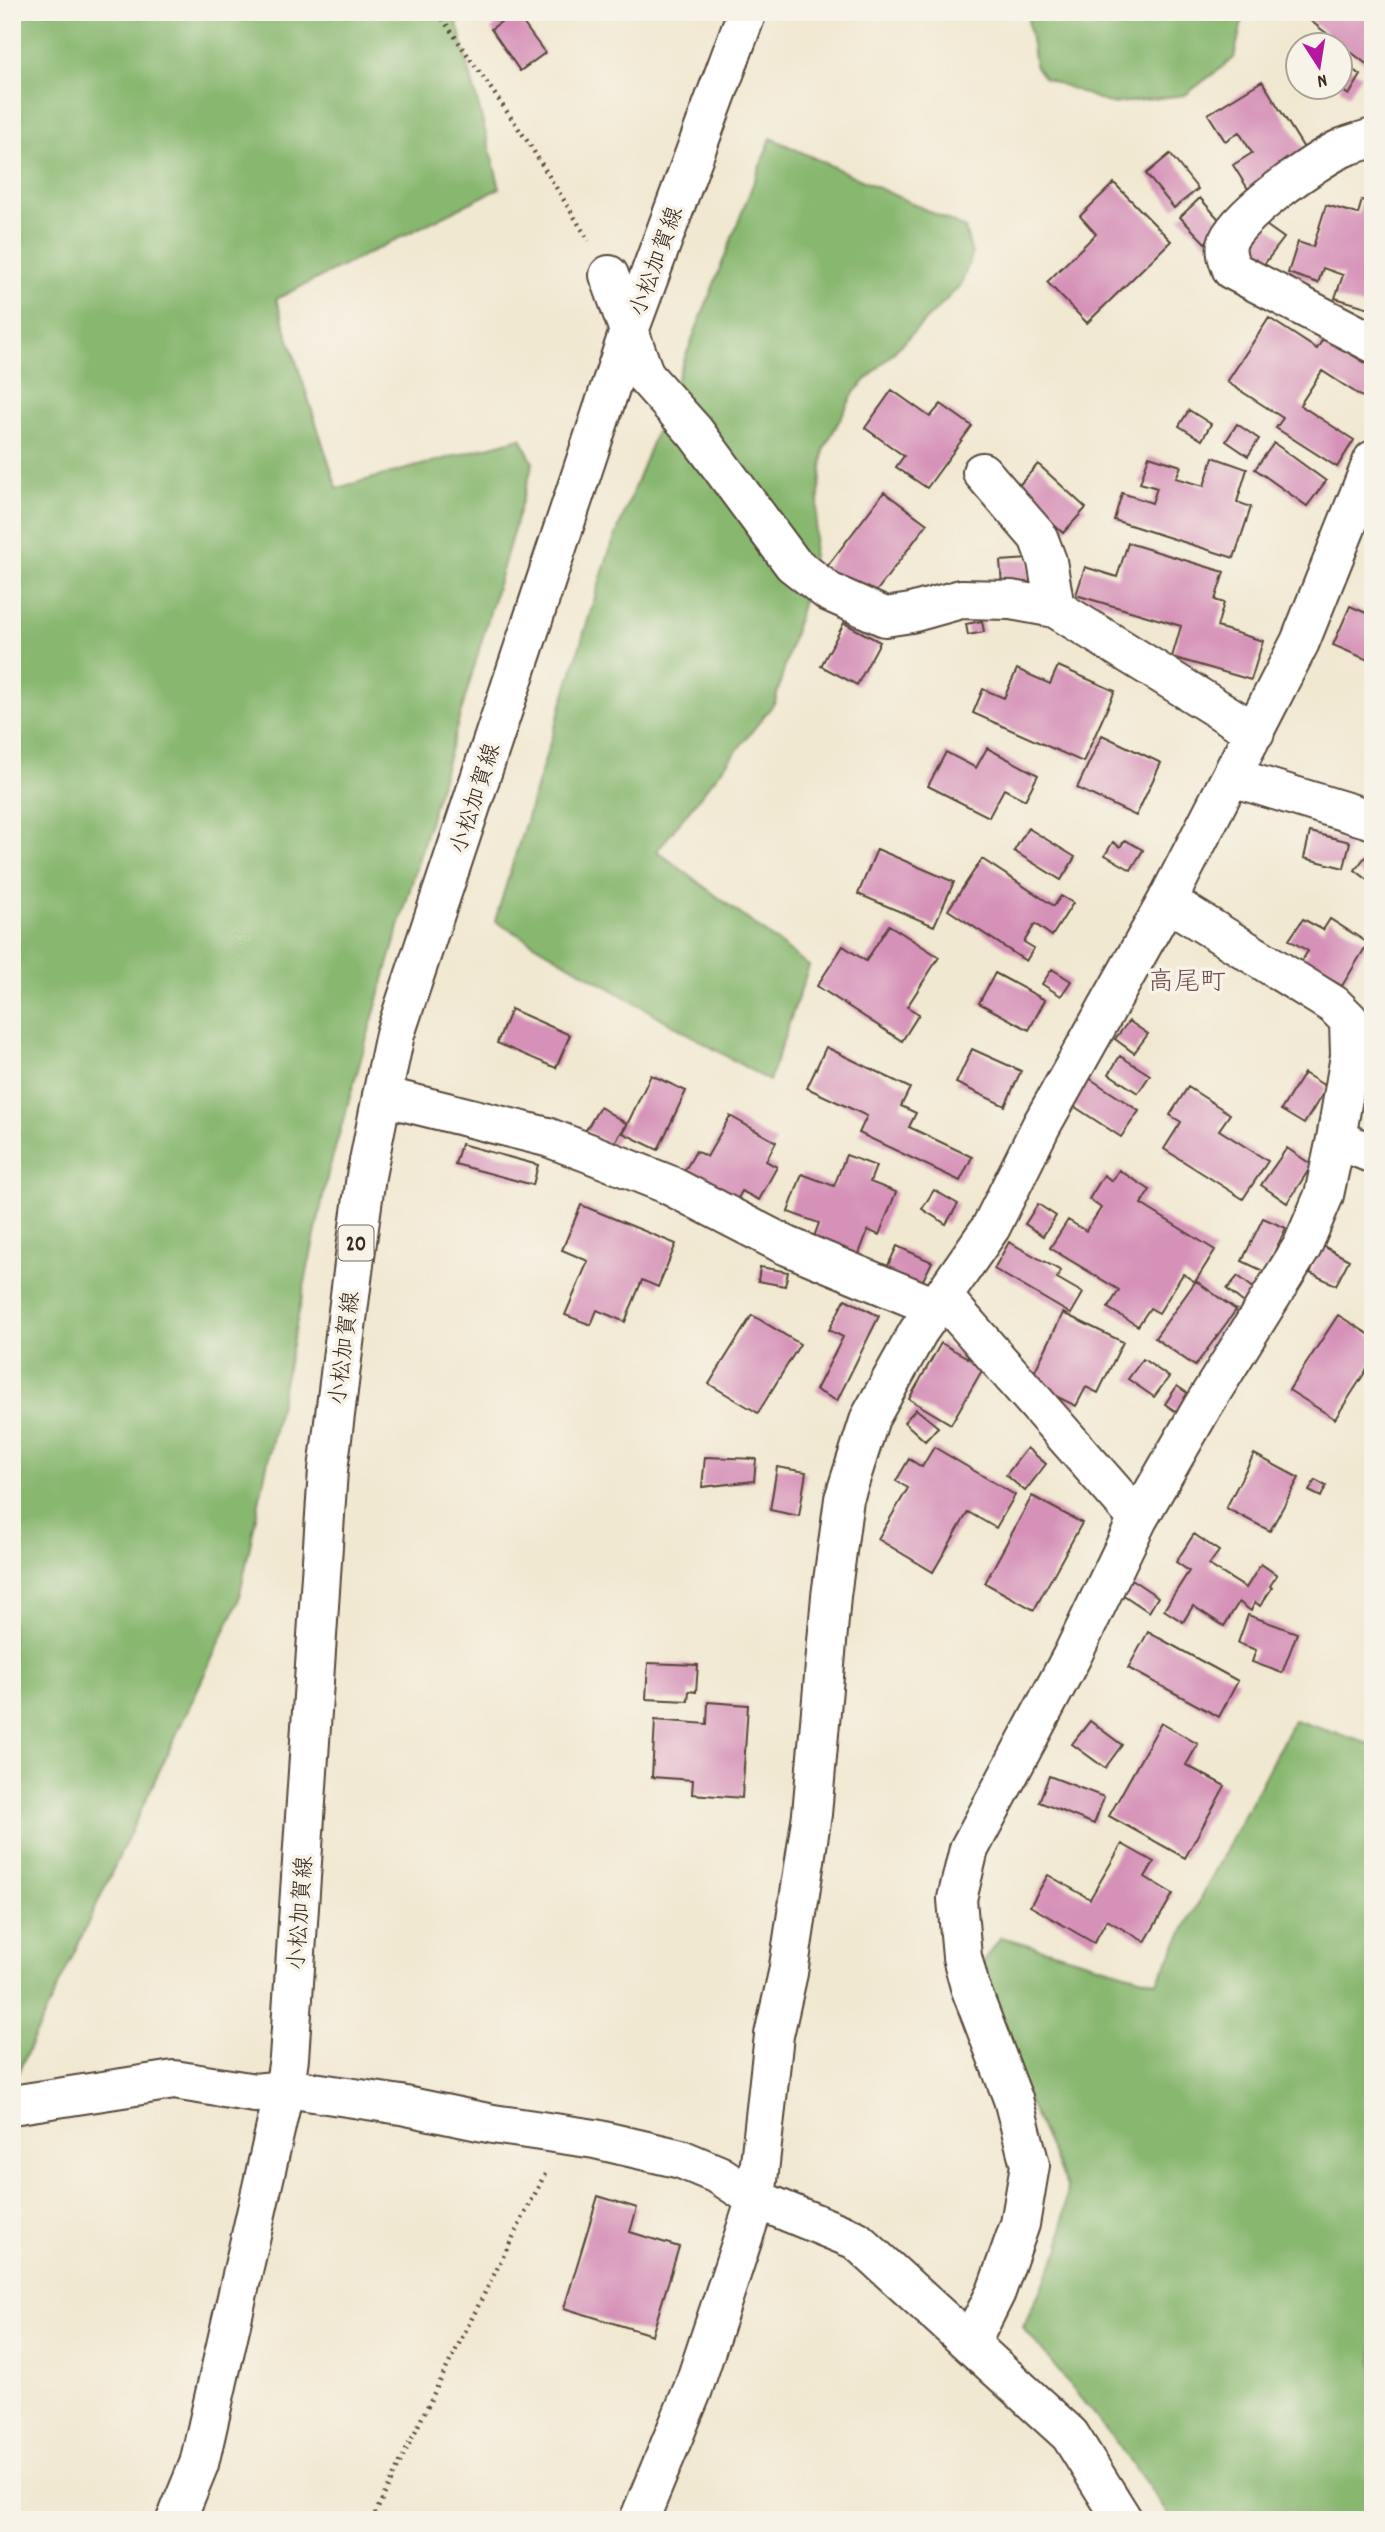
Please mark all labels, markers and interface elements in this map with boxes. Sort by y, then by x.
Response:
north arrow [1284,32,1354,102]
text: N [1314,65,1329,93]
street label: 小松加賀線 [623,203,693,322]
street label: 小松加賀線 [444,739,511,859]
district label: 高尾町 [1148,965,1226,1002]
road number: 20 [338,1226,374,1260]
street label: 小松加賀線 [323,1289,370,1408]
street label: 小松加賀線 [282,1855,323,1972]

